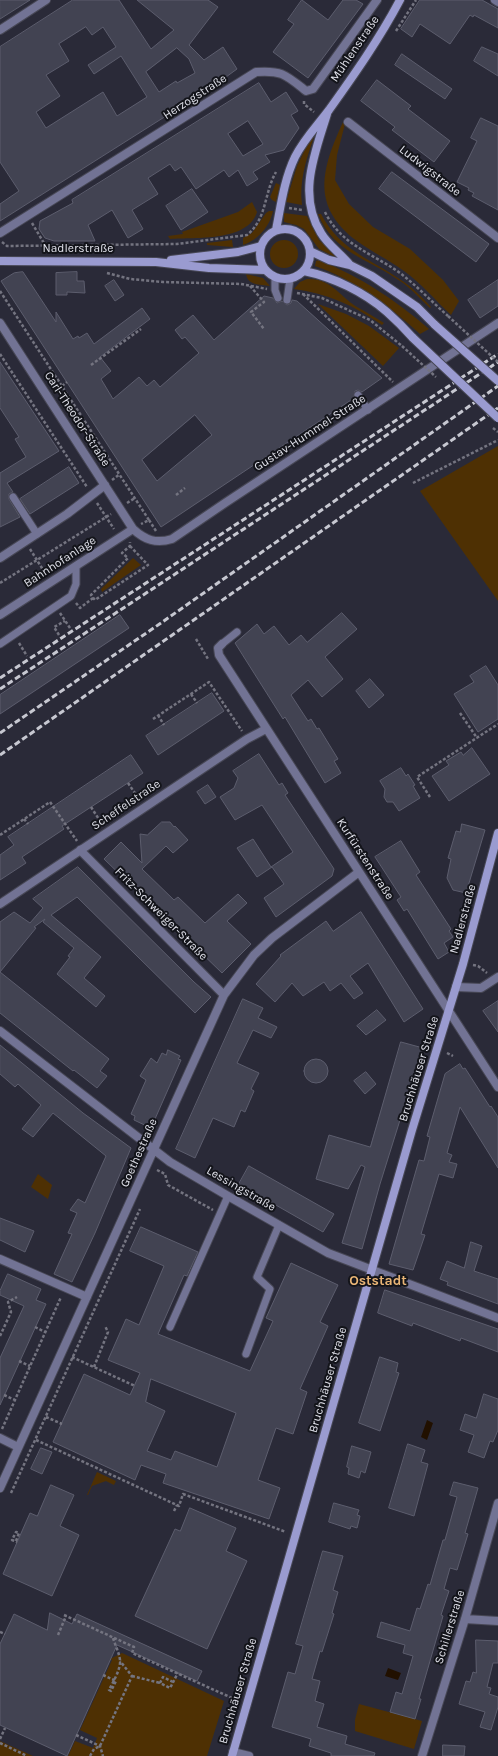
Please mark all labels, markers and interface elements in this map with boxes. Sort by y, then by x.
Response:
street label: Mühlenstraße [328,13,382,85]
street label: Herzogstraße [161,71,229,123]
street label: Ludwigstraße [396,142,464,200]
street label: Nadlerstraße [42,242,114,256]
street label: Carl-Theodor-Straße [41,369,113,469]
street label: Gustav-Hummel-Straße [251,391,369,475]
street label: Bahnhofanlage [21,533,99,591]
street label: Scheffelstraße [89,777,163,833]
street label: Kurfürstenstraße [333,816,397,902]
street label: Fritz-Schweiger-Straße [112,865,210,963]
street label: Nadlerstraße [447,883,479,955]
street label: Bruchhäuser Straße [396,1015,442,1123]
street label: Goethestraße [117,1116,161,1190]
street label: Lessingstraße [204,1163,278,1215]
district label: Oststadt [349,1273,407,1289]
street label: Bruchhäuser Straße [306,1325,350,1435]
street label: Schillerstraße [432,1588,468,1666]
street label: Bruchhäuser Straße [216,1636,260,1746]

